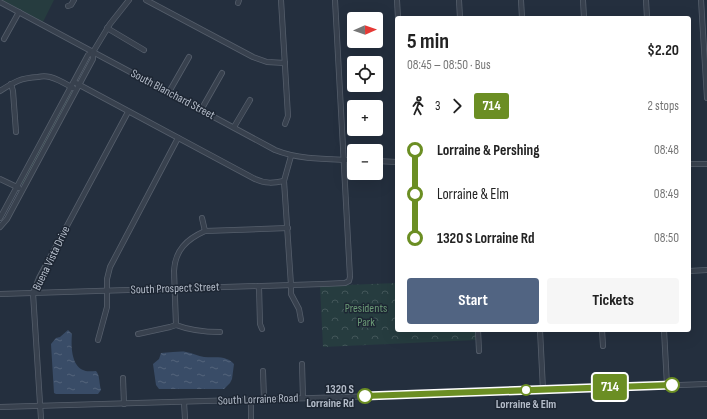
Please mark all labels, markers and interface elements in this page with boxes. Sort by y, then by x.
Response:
north arrow [347,12,383,48]
map controls [347,12,383,180]
text: 5 min [407,28,449,55]
text: $2.20 [647,41,679,60]
button: locate [347,56,383,92]
text: 08:45 – 08:50 · Bus [407,57,491,73]
street label: South Blanchard Street [128,66,218,123]
icon: walk [407,95,429,117]
icon: forward [446,95,468,117]
text: 714 [482,97,501,114]
text: 3 [435,98,440,114]
text: 2 stops [648,98,679,114]
button: + [347,100,383,136]
text: Lorraine & Pershing [437,141,540,160]
text: 08:48 [654,142,679,158]
button: − [347,144,383,180]
text: Lorraine & Elm [437,185,509,204]
text: 08:49 [654,186,679,202]
street label: Buena Vista Drive [29,223,74,293]
text: 1320 S Lorraine Rd [437,229,535,248]
text: 08:50 [654,230,679,246]
button: Start [407,278,539,324]
button: Tickets [547,278,679,324]
street label: South Prospect Street [130,279,220,298]
park label: Presidents Park [345,301,387,330]
line badge: 714 [587,374,633,400]
unlabelled marker [664,377,680,393]
text: 714 [601,378,619,395]
place label: 1320 S Lorraine Rd [306,382,355,411]
marker: Lorraine & Elm [520,384,532,396]
marker: 1320 S Lorraine Rd [357,388,373,404]
street label: South Lorraine Road [218,391,299,408]
place label: Lorraine & Elm [496,397,556,412]

